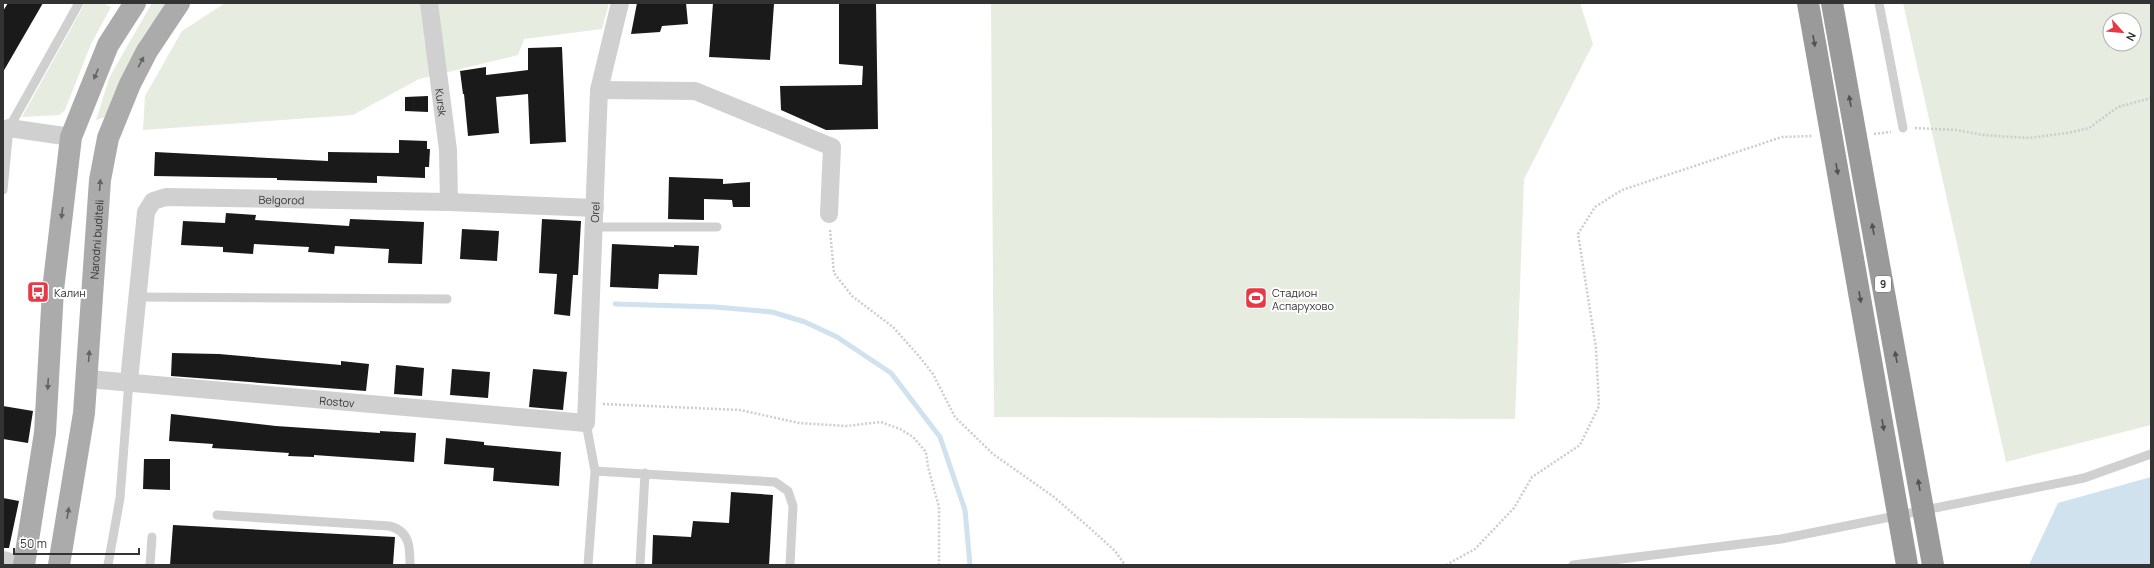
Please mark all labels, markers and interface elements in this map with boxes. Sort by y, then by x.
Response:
north arrow [2102,12,2142,52]
text: N [2123,30,2140,44]
one-way arrow [1812,35,1818,48]
one-way arrow [138,57,144,68]
one-way arrow [93,68,99,80]
street label: Kursk [433,87,451,117]
one-way arrow [1847,95,1853,108]
one-way arrow [1834,163,1840,176]
one-way arrow [97,179,103,191]
street label: Belgorod [259,191,304,207]
street label: Narodni buditeli [86,199,106,280]
street label: Orel [586,201,602,223]
one-way arrow [59,206,66,219]
one-way arrow [1870,223,1876,235]
road number: 9 [1875,276,1891,292]
bus stop icon: Калин [25,279,51,305]
place label: Калин [54,285,86,300]
sports icon: Стадион Аспарухово [1243,285,1269,311]
place label: Стадион Аспарухово [1272,285,1334,313]
one-way arrow [1857,291,1863,303]
one-way arrow [86,350,93,362]
one-way arrow [1893,351,1899,363]
one-way arrow [44,378,51,390]
street label: Rostov [319,392,356,410]
one-way arrow [1880,419,1886,431]
one-way arrow [1916,479,1922,491]
one-way arrow [66,507,72,519]
scale bar [14,530,139,556]
text: 50 m [20,535,47,552]

